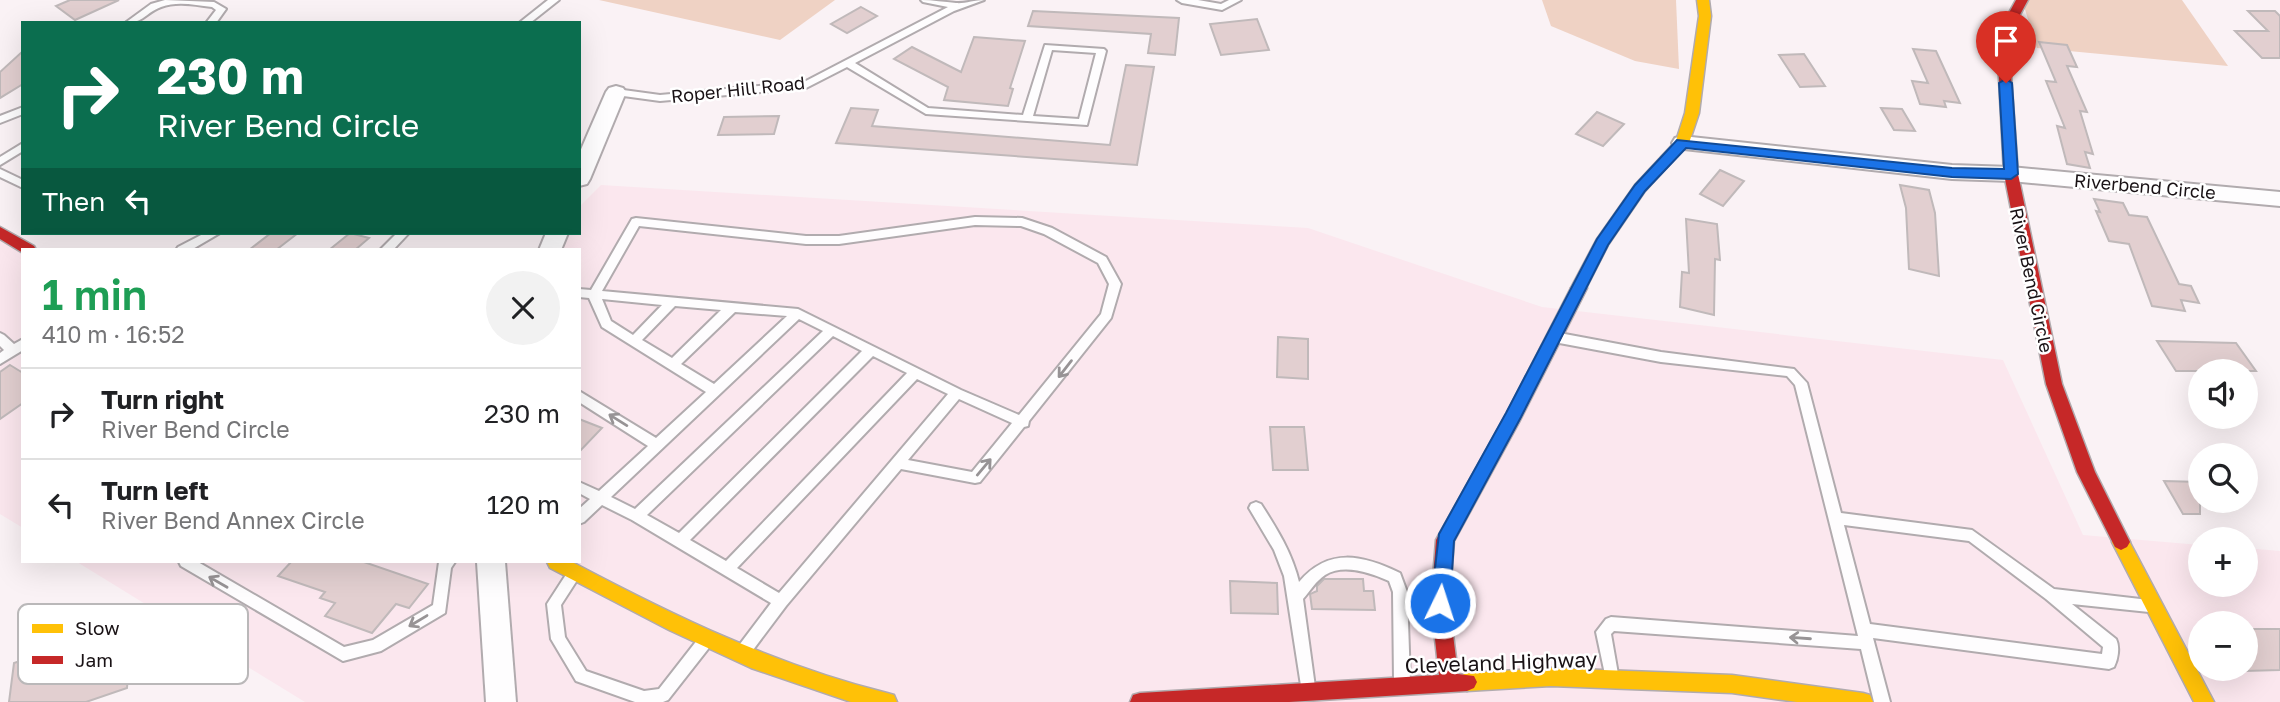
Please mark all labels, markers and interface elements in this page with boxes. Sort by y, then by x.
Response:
pin [1976,11,2036,83]
icon: arrive [1987,22,2025,60]
text: 230 m [157,46,304,105]
icon: right [42,49,133,140]
street label: Roper Hill Road [670,71,806,107]
text: River Bend Circle [157,106,419,144]
street label: Riverbend Circle [2073,169,2217,203]
icon: left [119,182,157,220]
text: Then [42,186,105,217]
street label: River Bend Circle [2006,206,2058,354]
text: 1 min [42,269,147,319]
button: close [486,271,560,345]
text: 410 m · 16:52 [42,320,185,348]
one-way arrow [1057,359,1072,377]
map controls [2188,359,2258,681]
button: sound [2188,359,2258,429]
text: Turn right [101,384,224,415]
icon: right [42,395,80,433]
text: 230 m [484,398,560,429]
one-way arrow [609,413,629,427]
text: River Bend Circle [101,415,290,443]
button: search [2188,443,2258,513]
one-way arrow [976,459,992,477]
text: Turn left [101,475,209,506]
icon: left [42,486,80,524]
text: 120 m [487,489,560,520]
text: River Bend Annex Circle [101,506,365,534]
button: + [2188,527,2258,597]
position arrow [1403,566,1477,640]
one-way arrow [208,574,228,588]
legend [18,604,248,684]
button: − [2188,611,2258,681]
one-way arrow [409,614,429,628]
text: Slow [75,616,120,639]
one-way arrow [1789,631,1811,644]
street label: Cleveland Highway [1404,646,1598,678]
text: Jam [75,648,113,671]

